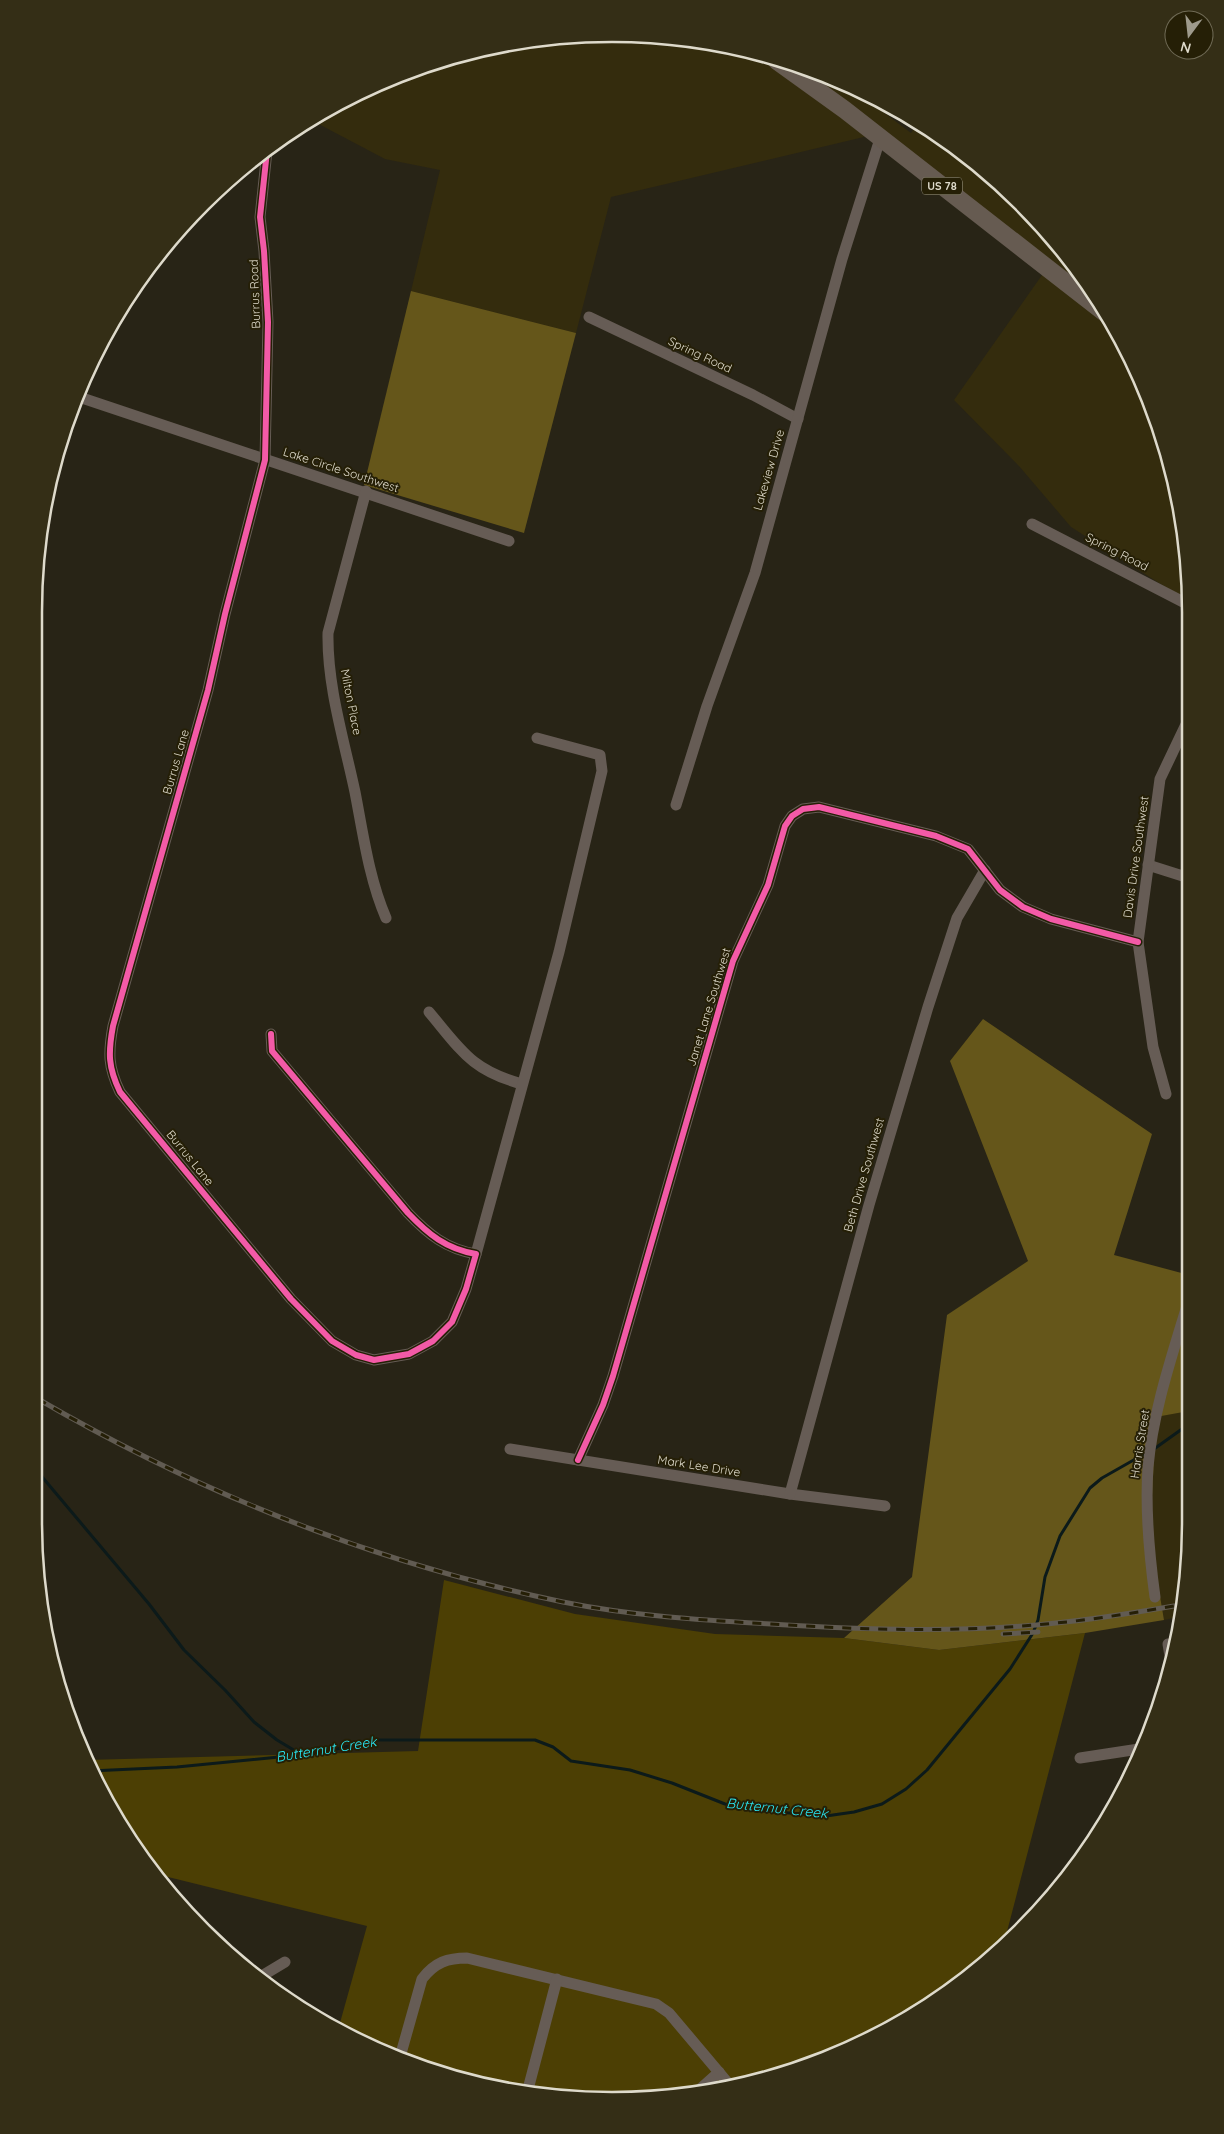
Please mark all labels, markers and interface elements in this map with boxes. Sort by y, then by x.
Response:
north arrow [1164,10,1214,60]
text: N [1178,38,1193,58]
road number: US 78 [922,178,962,195]
street label: Burrus Road [246,259,263,329]
street label: Spring Road [666,333,735,376]
street label: Lakeview Drive [750,427,787,512]
street label: Lake Circle Southwest [281,444,401,495]
street label: Spring Road [1083,529,1151,574]
street label: Milton Place [338,668,365,736]
street label: Burrus Lane [159,727,192,796]
street label: Davis Drive Southwest [1120,795,1151,919]
street label: Janet Lane Southwest [683,946,734,1068]
street label: Beth Drive Southwest [840,1116,887,1234]
street label: Burrus Lane [163,1127,217,1189]
street label: Harris Street [1127,1408,1152,1479]
street label: Mark Lee Drive [657,1452,742,1479]
water label: Butternut Creek [274,1732,379,1766]
water label: Butternut Creek [725,1794,830,1822]

